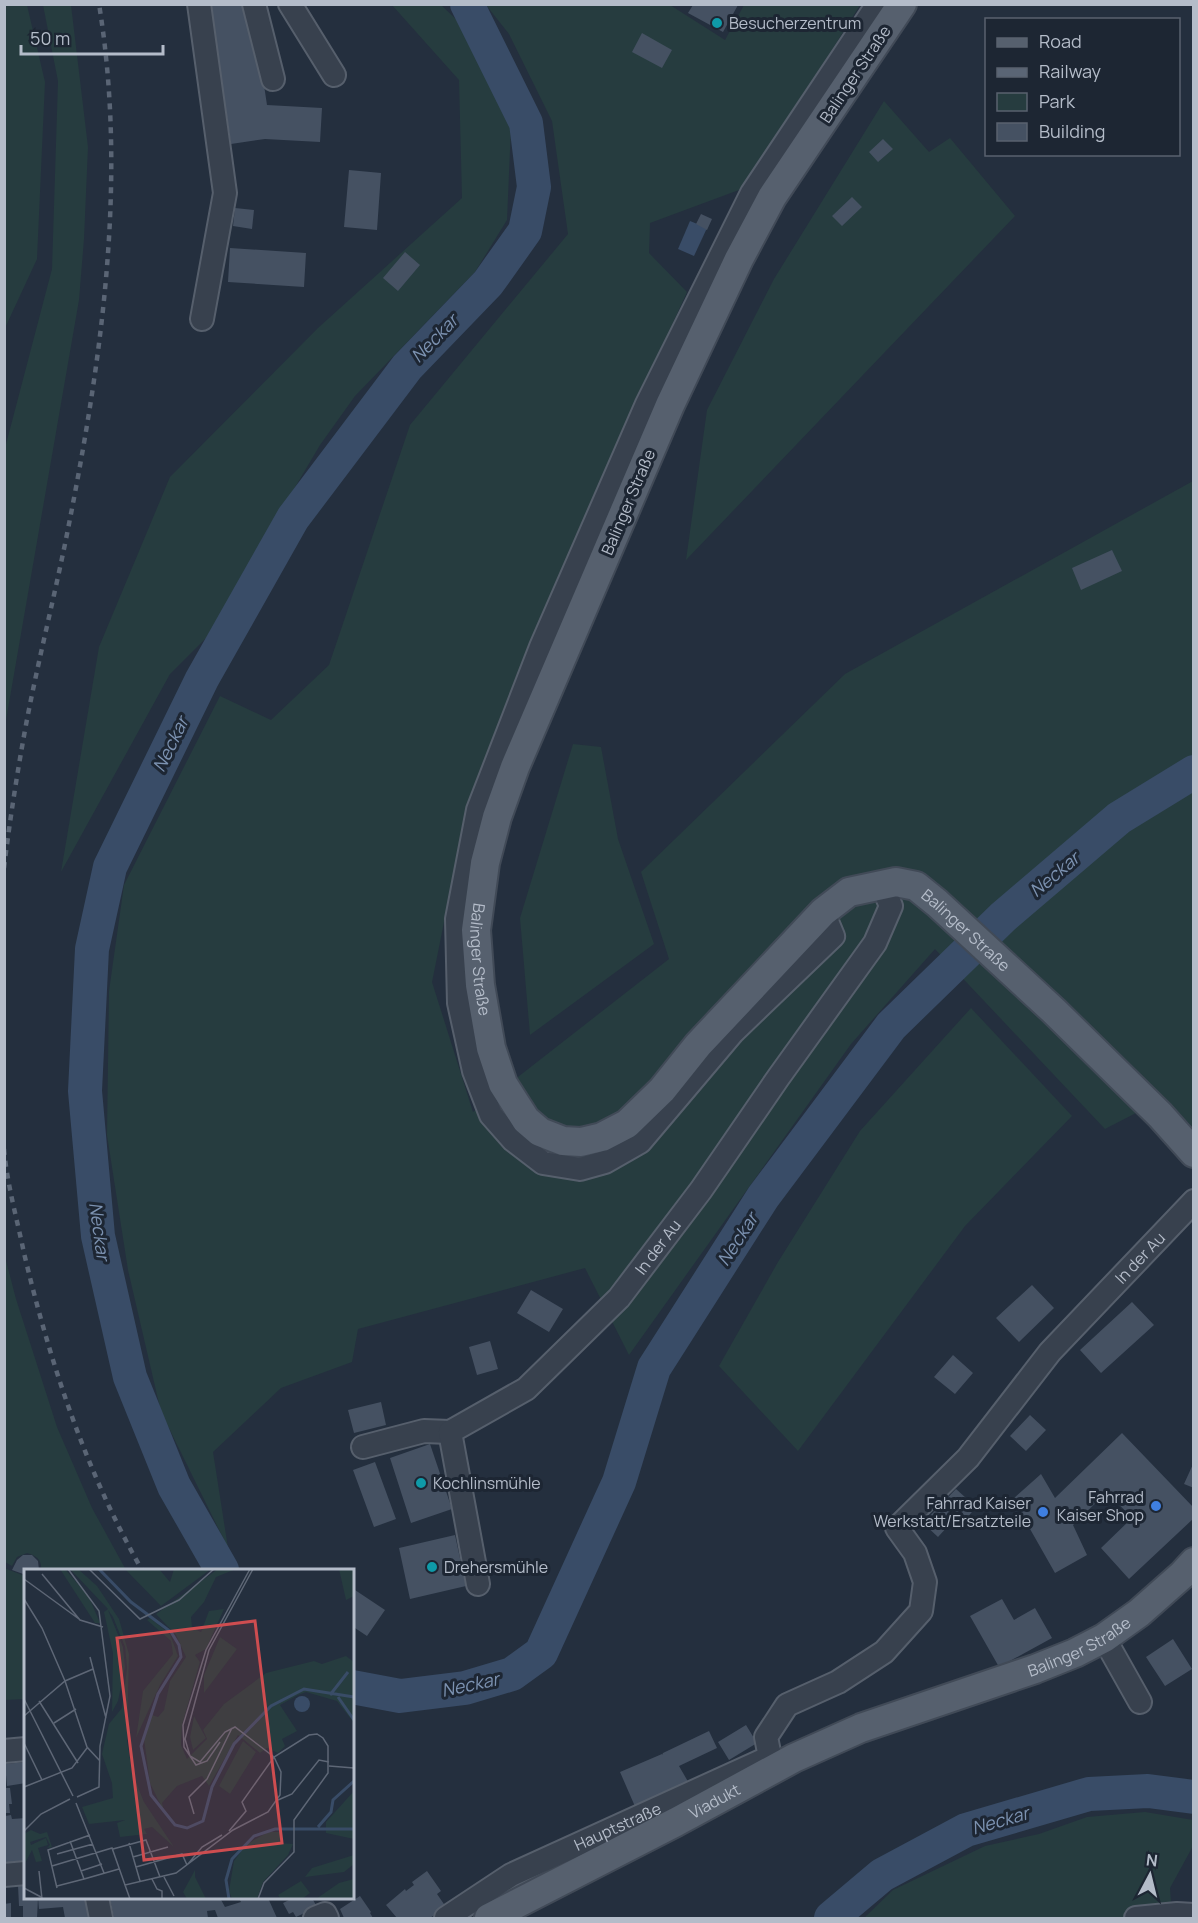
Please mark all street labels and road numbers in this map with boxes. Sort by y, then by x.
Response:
street label: Balinger Straße [814,21,896,127]
street label: Balinger Straße [596,446,660,558]
street label: Balinger Straße [917,884,1015,976]
street label: Balinger Straße [465,902,496,1017]
street label: In der Au [630,1215,686,1279]
street label: In der Au [1110,1227,1170,1289]
street label: Balinger Straße [1025,1611,1135,1682]
street label: Viadukt [685,1778,744,1824]
street label: Hauptstraße [570,1797,665,1856]

